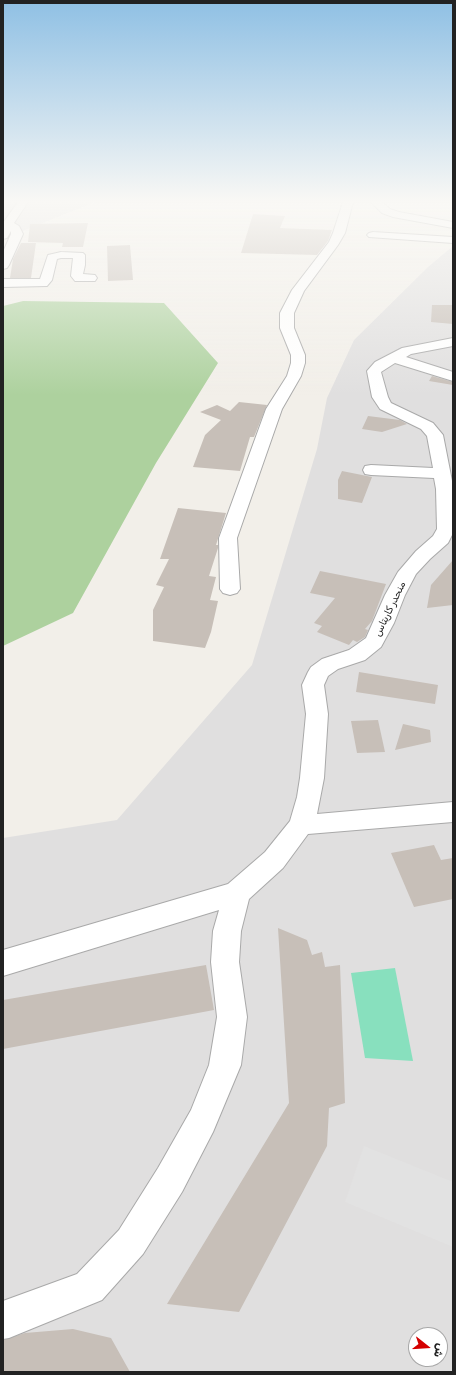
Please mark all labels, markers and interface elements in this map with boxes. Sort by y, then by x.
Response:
street label: منحدر كاريتاس [372,580,408,638]
north arrow [408,1327,448,1367]
text: ش [431,1342,447,1359]

